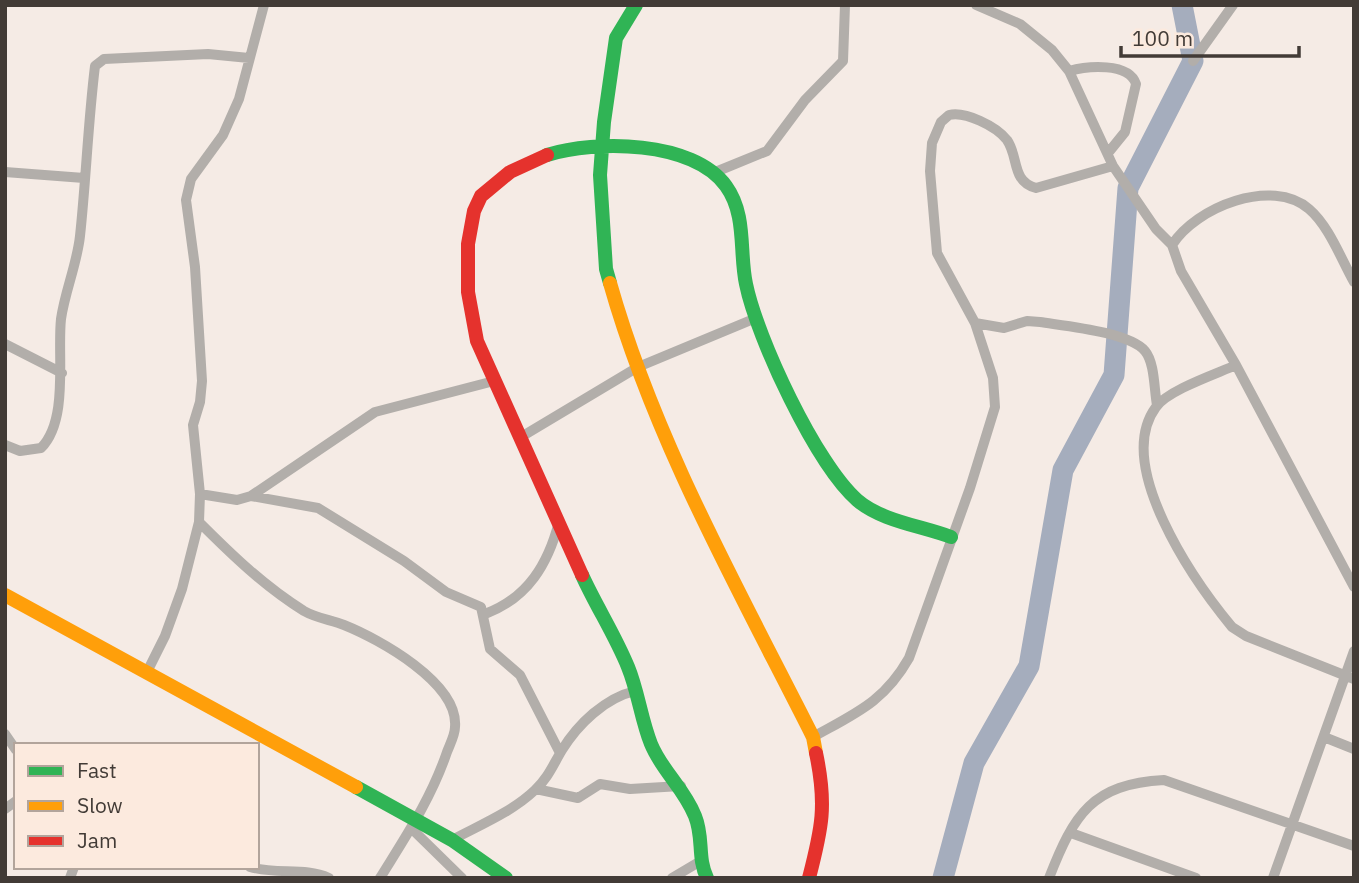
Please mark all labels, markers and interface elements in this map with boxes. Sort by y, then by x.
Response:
scale bar [1121,14,1300,58]
text: 100 m [1132,24,1193,52]
legend [14,743,259,869]
text: Fast [77,756,117,784]
text: Slow [77,791,123,819]
text: Jam [77,826,117,854]

